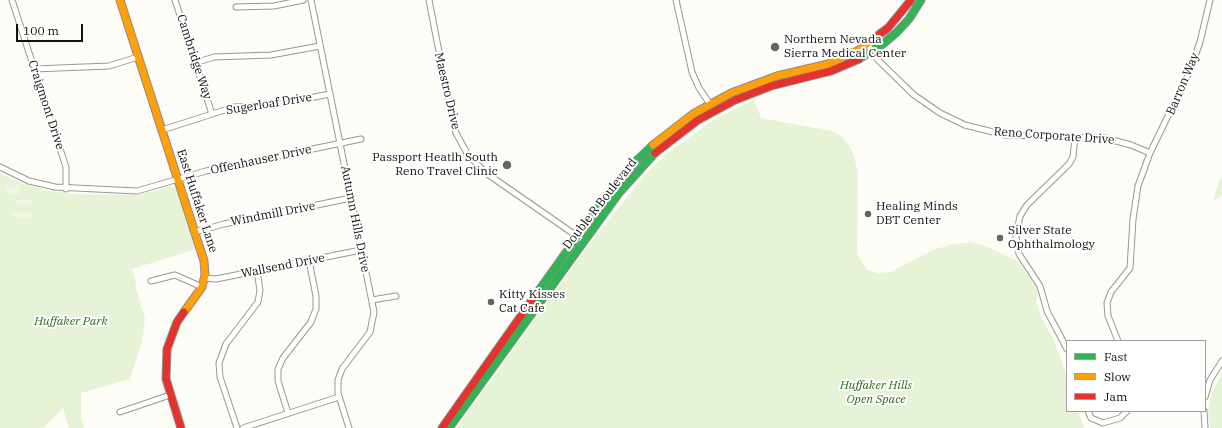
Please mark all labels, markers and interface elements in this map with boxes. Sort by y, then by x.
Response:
street label: Cambridge Way [173,13,215,101]
scale bar [18,16,85,42]
text: 100 m [23,23,59,38]
place label: Northern Nevada Sierra Medical Center [784,33,906,61]
marker: Northern Nevada Sierra Medical Center [769,41,781,53]
street label: Maestro Drive [431,51,463,131]
street label: Barron Way [1163,51,1203,117]
street label: Craigmont Drive [25,59,67,151]
street label: Sugerloaf Drive [225,90,313,118]
street label: Reno Corporate Drive [993,125,1115,147]
street label: Offenhauser Drive [209,142,313,178]
street label: East Huffaker Lane [173,148,221,254]
place label: Passport Heatlh South Reno Travel Clinic [372,151,498,179]
street label: Double R Boulevard [560,156,640,252]
marker: Passport Heatlh South Reno Travel Clinic [501,159,513,171]
street label: Autumn Hills Drive [338,164,372,274]
street label: Windmill Drive [230,199,316,229]
place label: Healing Minds DBT Center [876,200,958,228]
marker: Healing Minds DBT Center [863,209,873,219]
place label: Silver State Ophthalmology [1008,224,1095,252]
marker: Silver State Ophthalmology [995,233,1005,243]
street label: Wallsend Drive [240,251,326,281]
place label: Kitty Kisses Cat Cafe [499,288,565,316]
marker: Kitty Kisses Cat Cafe [486,297,496,307]
park label: Huffaker Park [34,315,108,329]
legend [1066,340,1206,412]
text: Fast [1104,349,1128,364]
text: Slow [1104,369,1131,384]
park label: Huffaker Hills Open Space [840,379,912,407]
text: Jam [1104,389,1127,404]

